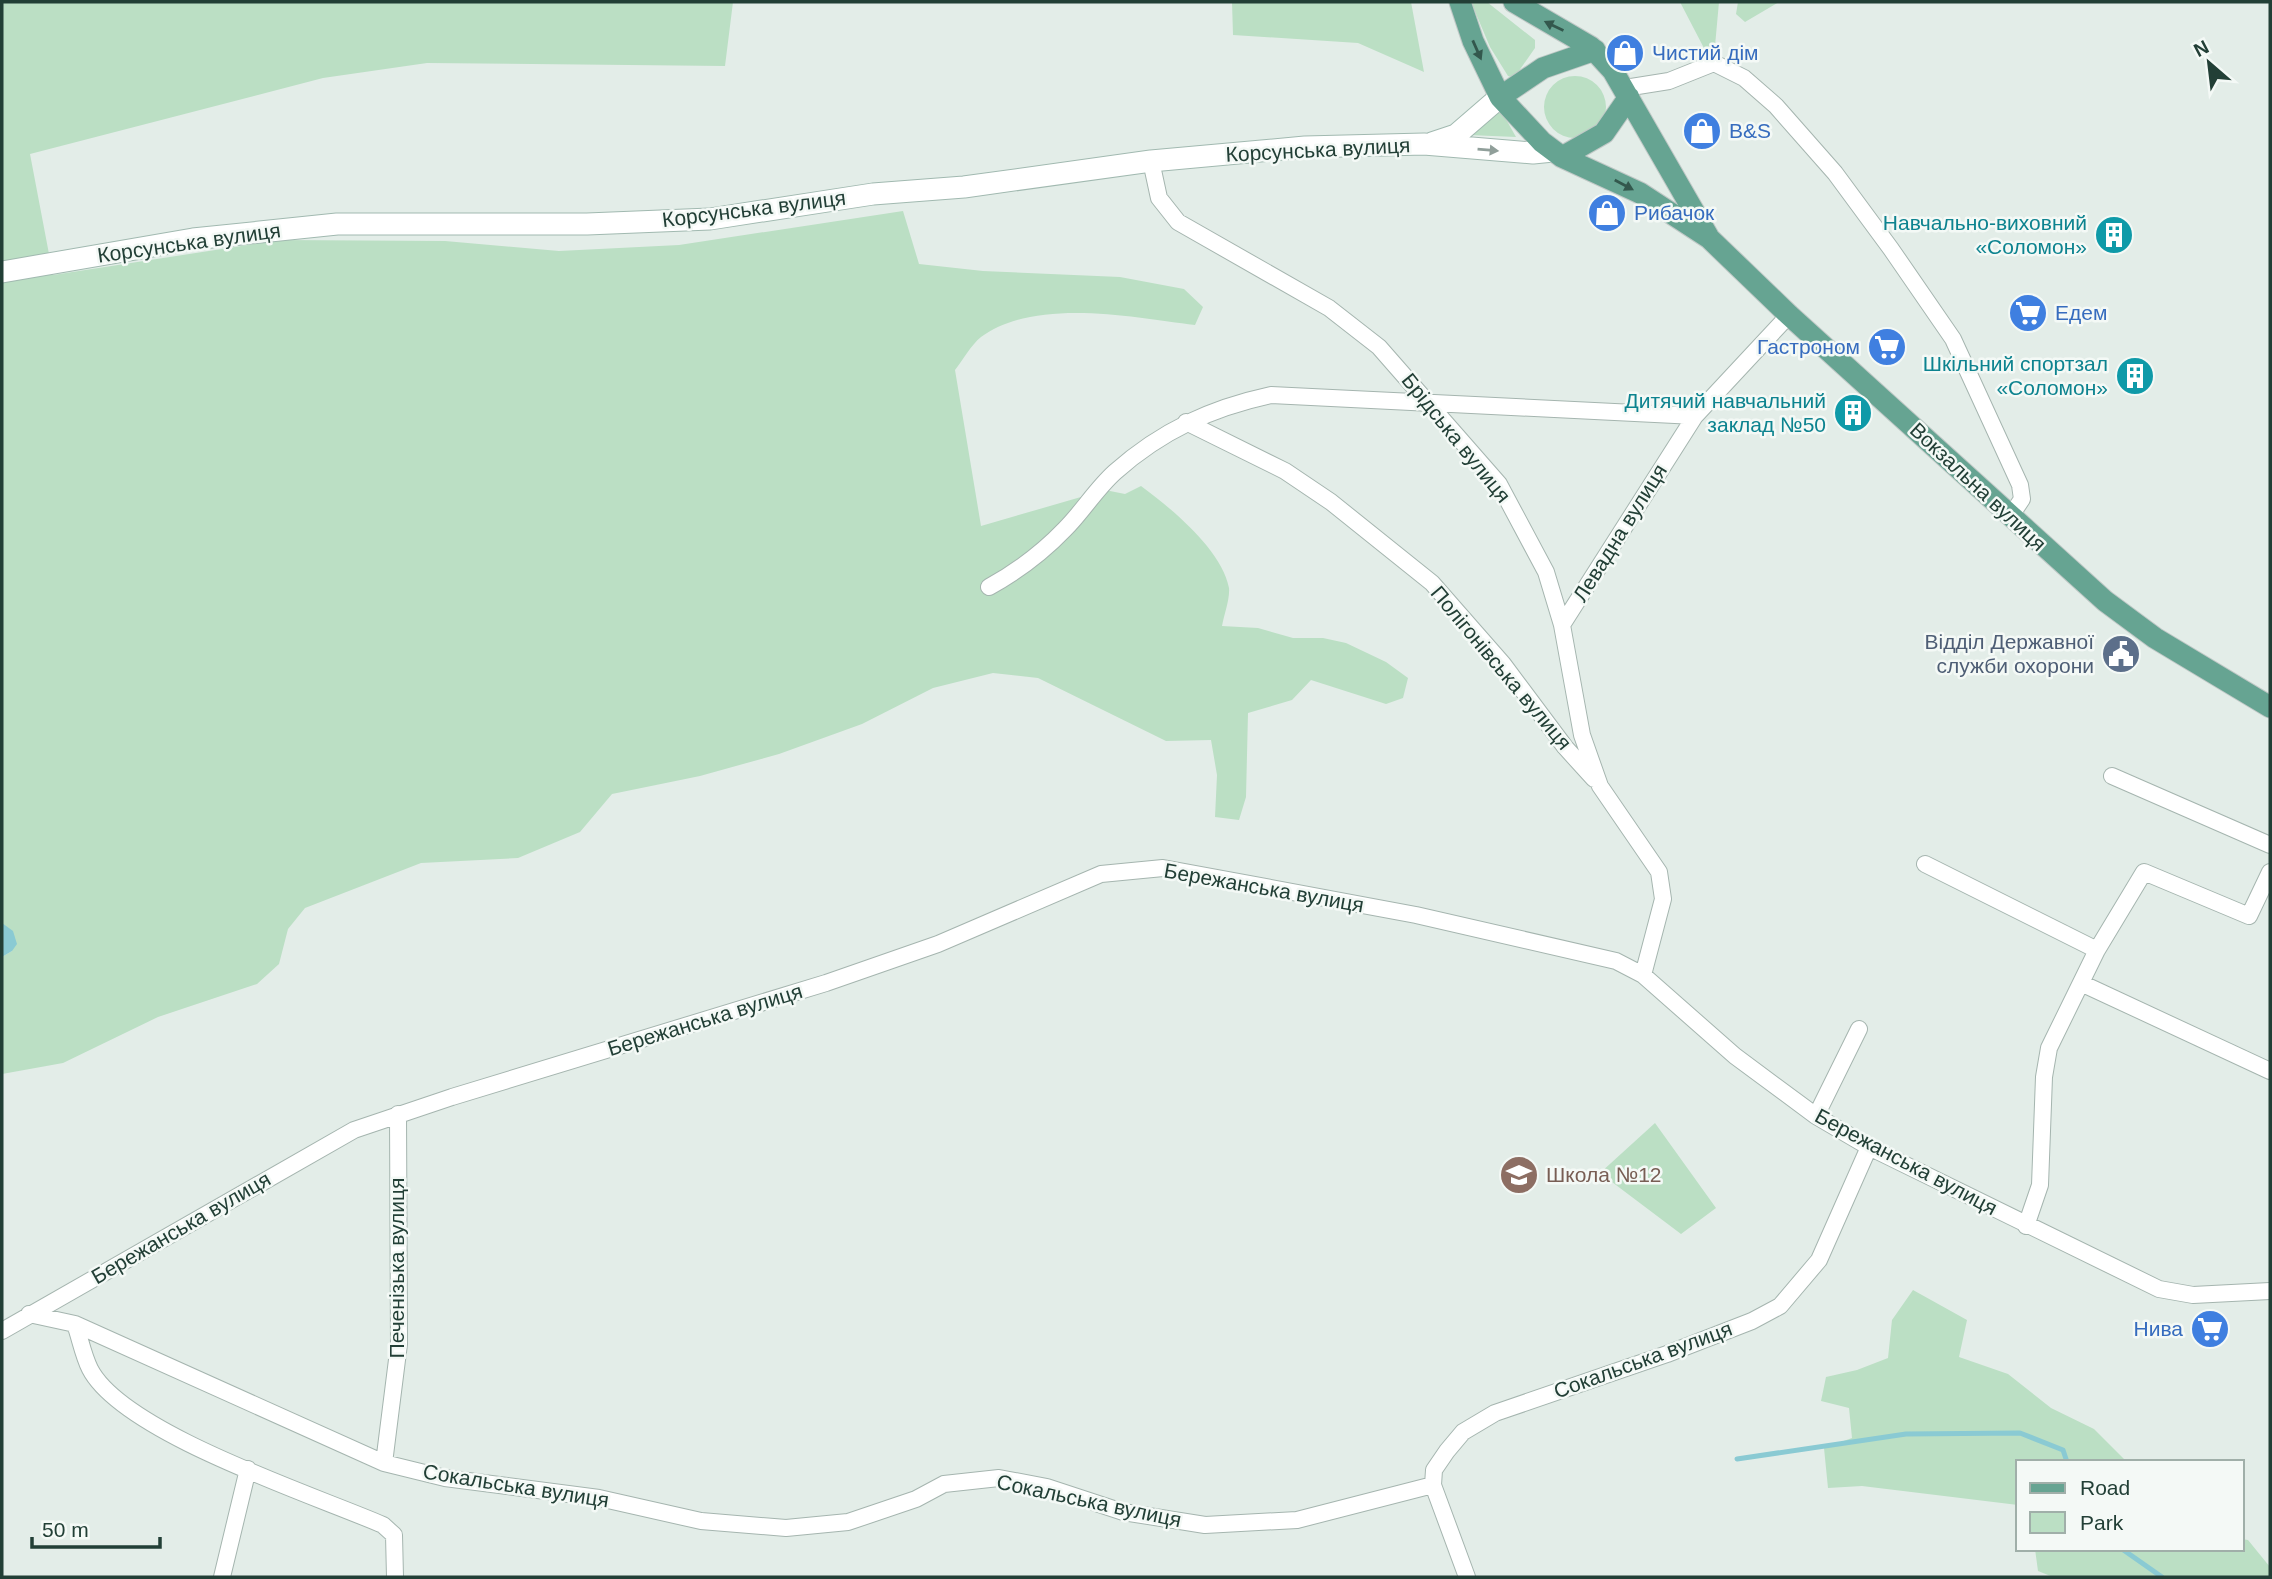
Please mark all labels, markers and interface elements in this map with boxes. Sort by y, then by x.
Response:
one-way arrow [1544,21,1564,32]
north arrow [2174,28,2244,98]
shop icon: Чистий дім [1604,32,1646,74]
text: N [2190,36,2212,61]
one-way arrow [1472,40,1483,61]
place label: Чистий дім [1652,41,1759,64]
shop icon: B&S [1681,110,1723,152]
place label: B&S [1729,119,1771,142]
street label: Корсунська вулиця [1225,133,1411,166]
one-way arrow [1477,145,1499,156]
one-way arrow [1614,179,1634,191]
street label: Корсунська вулиця [661,186,847,231]
shop icon: Рибачок [1586,192,1628,234]
place label: Рибачок [1634,201,1715,224]
place label: Навчально-виховний «Соломон» [1883,211,2087,258]
building icon: Навчально-виховний «Соломон» [2093,214,2135,256]
street label: Корсунська вулиця [96,218,282,267]
supermarket icon: Едем [2007,292,2049,334]
place label: Едем [2055,301,2107,324]
supermarket icon: Гастроном [1866,326,1908,368]
place label: Гастроном [1757,335,1860,358]
place label: Шкільний спортзал «Соломон» [1923,352,2108,399]
building icon: Шкільний спортзал «Соломон» [2114,355,2156,397]
street label: Брідська вулиця [1397,369,1515,507]
place label: Дитячий навчальний заклад №50 [1624,389,1826,436]
building icon: Дитячий навчальний заклад №50 [1832,392,1874,434]
street label: Вокзальна вулиця [1906,418,2051,555]
street label: Левадна вулиця [1568,460,1671,606]
street label: Полігонівська вулиця [1426,581,1576,754]
place label: Відділ Державної служби охорони [1924,630,2094,677]
public building icon: Відділ Державної служби охорони [2100,633,2142,675]
street label: Бережанська вулиця [1162,859,1366,916]
street label: Бережанська вулиця [605,979,805,1060]
street label: Бережанська вулиця [1811,1104,2001,1219]
school or university icon: Школа №12 [1498,1154,1540,1196]
place label: Школа №12 [1546,1163,1662,1186]
street label: Бережанська вулиця [87,1167,274,1288]
street label: Печенізька вулиця [385,1178,408,1358]
supermarket icon: Нива [2189,1308,2231,1350]
street label: Сокальська вулиця [1551,1317,1735,1403]
place label: Нива [2134,1317,2183,1340]
street label: Сокальська вулиця [421,1459,611,1512]
legend [2016,1460,2244,1551]
street label: Сокальська вулиця [995,1470,1183,1531]
text: Road [2080,1476,2130,1499]
scale bar [32,1506,159,1550]
text: Park [2080,1511,2124,1534]
text: 50 m [42,1518,89,1541]

